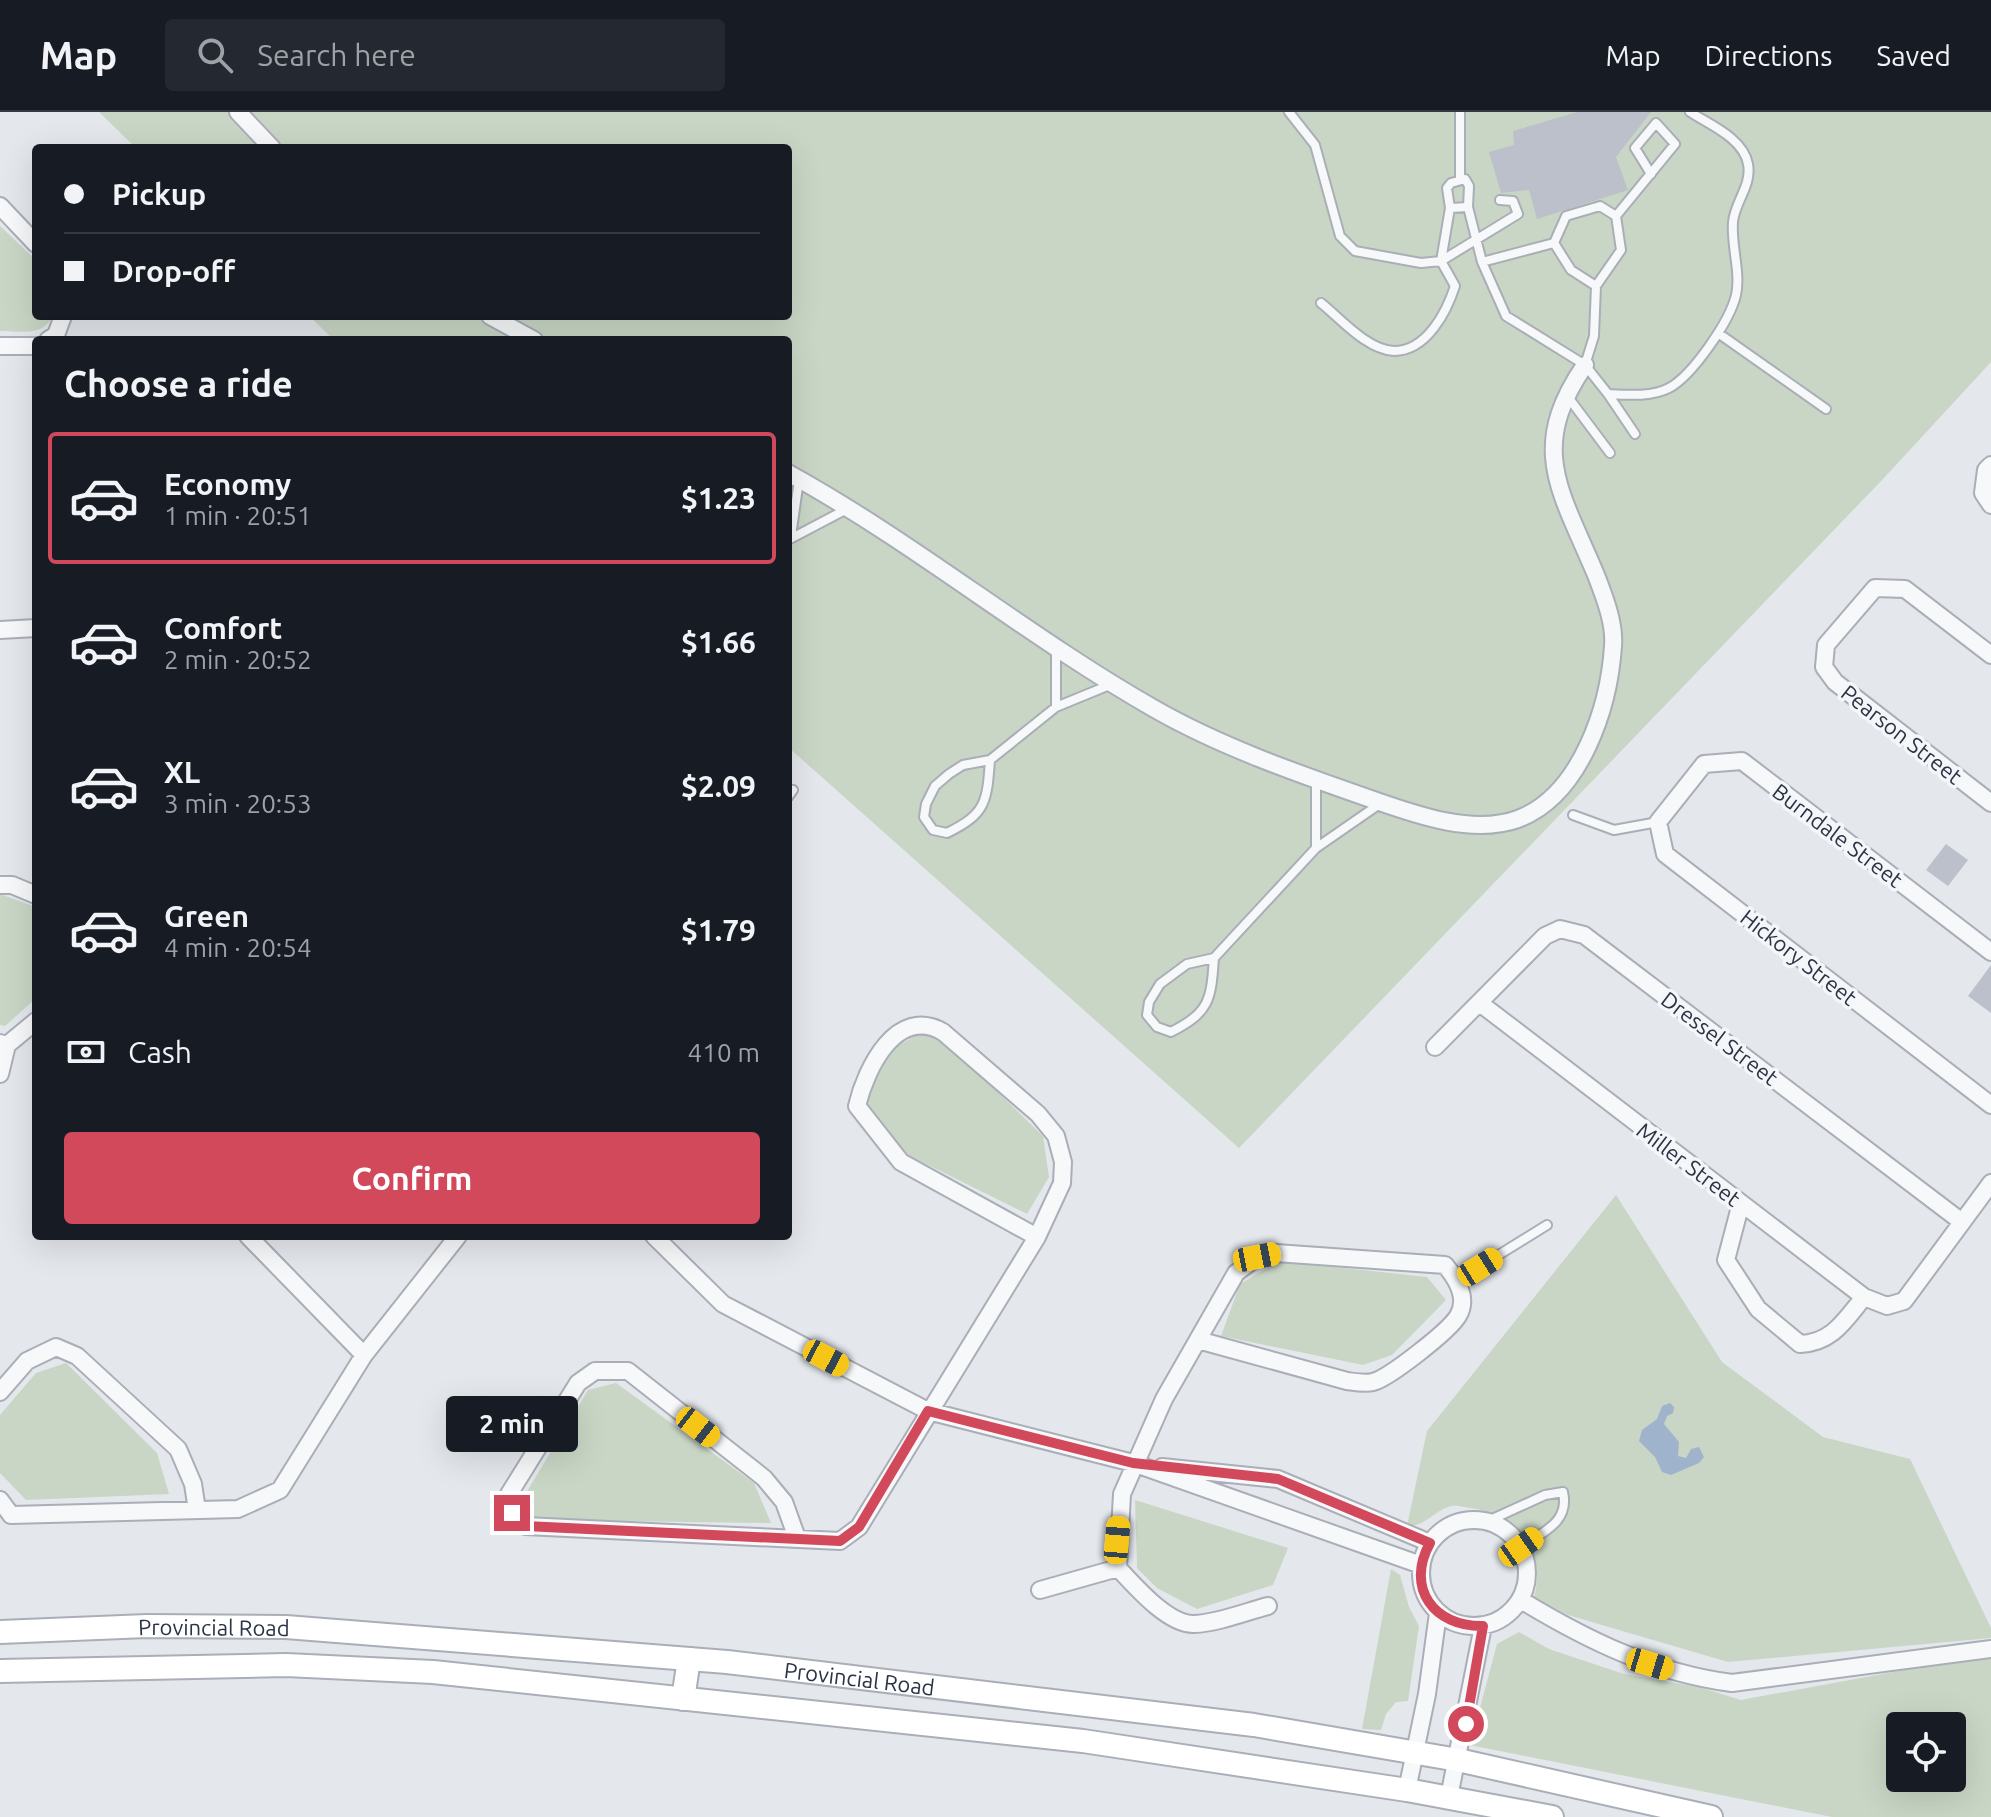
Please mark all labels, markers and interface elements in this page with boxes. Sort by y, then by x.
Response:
search box [165,19,725,91]
icon: search [193,33,237,77]
text: Map [40,34,117,76]
text: Search here [257,38,416,72]
text: Map [1605,40,1661,71]
text: Directions [1705,40,1832,71]
text: Saved [1876,40,1951,71]
text: Pickup [112,177,206,211]
text: Drop-off [112,254,235,288]
text: Choose a ride [64,363,293,404]
icon: car [68,462,140,534]
text: Economy [164,467,291,501]
text: $1.23 [681,481,756,515]
text: 1 min · 20:51 [164,501,312,530]
icon: car [68,606,140,678]
text: Comfort [164,611,282,645]
text: $1.66 [681,625,756,659]
text: 2 min · 20:52 [164,645,312,674]
street label: Pearson Street [1837,679,1967,789]
icon: car [68,750,140,822]
text: XL [164,755,200,789]
text: $2.09 [681,769,756,803]
street label: Burndale Street [1768,778,1908,892]
text: 3 min · 20:53 [164,789,312,818]
icon: car [68,894,140,966]
text: Green [164,899,249,933]
street label: Hickory Street [1736,904,1862,1010]
text: $1.79 [681,913,756,947]
text: 4 min · 20:54 [164,933,312,962]
street label: Dressel Street [1657,986,1783,1090]
icon: cash [64,1030,108,1074]
text: Cash [128,1035,192,1069]
text: 410 m [688,1038,760,1067]
street label: Miller Street [1632,1117,1746,1211]
button: Confirm [64,1132,760,1224]
car [1231,1241,1283,1273]
car [1453,1244,1507,1290]
car [799,1336,853,1380]
callout: 2 min [446,1397,578,1453]
car [672,1403,724,1451]
text: 2 min [479,1409,545,1438]
route end [494,1495,530,1531]
car [1103,1515,1131,1565]
car [1494,1523,1548,1571]
street label: Provincial Road [138,1613,290,1640]
car [1624,1646,1676,1682]
street label: Provincial Road [783,1656,936,1699]
route start [1448,1706,1484,1742]
map controls [1886,1712,1966,1792]
button: locate [1886,1712,1966,1792]

